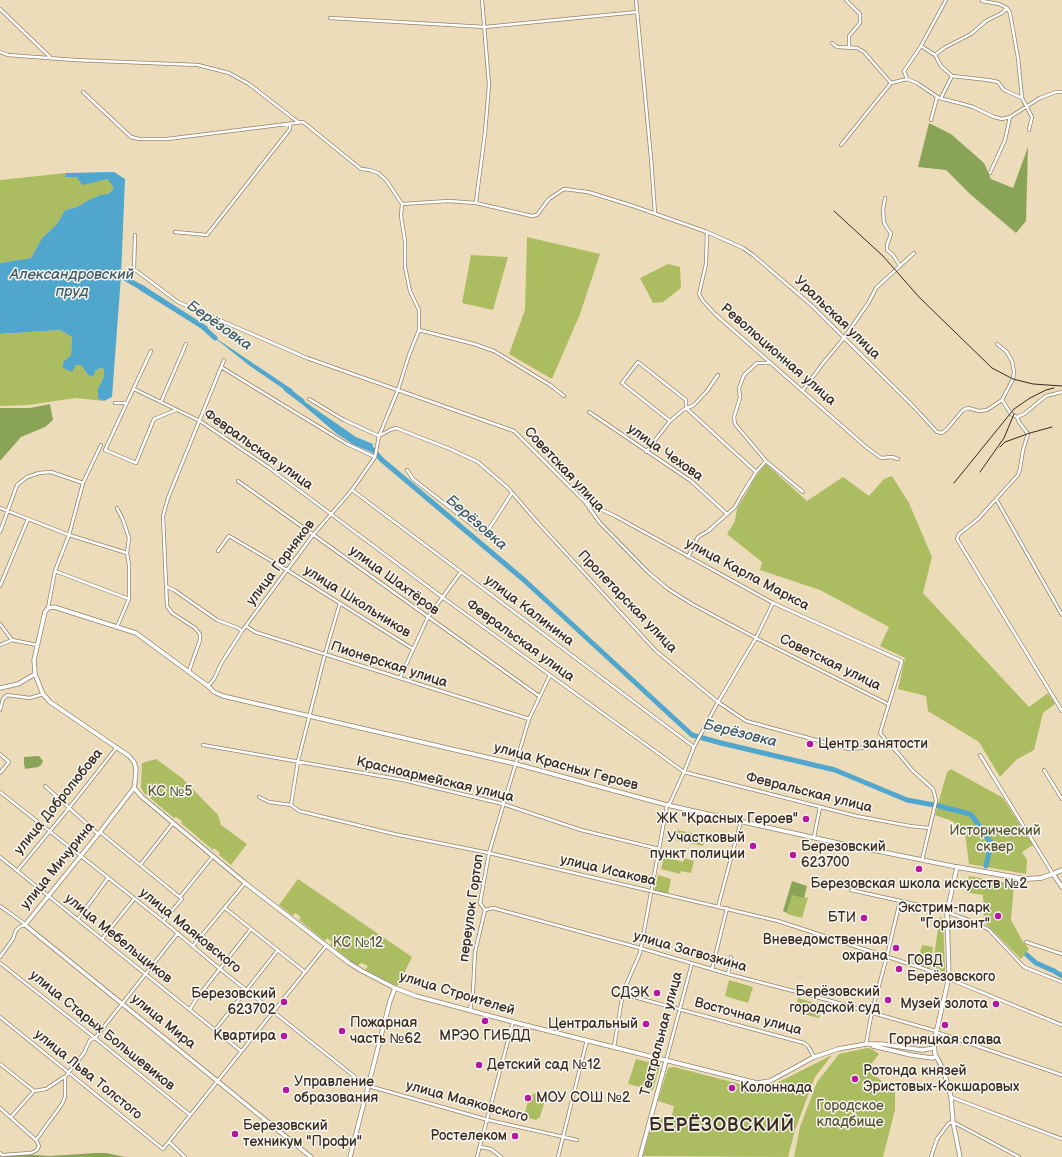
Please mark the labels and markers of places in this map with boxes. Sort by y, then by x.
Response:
place label: Центр занятости [818,736,928,752]
marker: Центр занятости [805,739,815,749]
place label: ЖК "Красных Героев" [656,811,798,827]
marker: ЖК "Красных Героев" [801,814,811,824]
place label: Участковый пункт полиции [650,830,745,862]
place label: Березовский 623700 [801,839,886,872]
marker: Участковый пункт полиции [748,841,758,851]
marker: Березовский 623700 [788,850,798,860]
marker: Березовская школа искусств №2 [914,864,924,874]
place label: Березовская школа искусств №2 [811,876,1027,892]
place label: Экстрим-парк "Горизонт" [898,900,990,932]
place label: БТИ [828,910,856,926]
marker: Экстрим-парк "Горизонт" [993,911,1003,921]
marker: БТИ [859,913,869,923]
place label: Вневедомственная охрана [763,932,888,964]
marker: Вневедомственная охрана [891,943,901,953]
place label: ГОВД Берёзовского [907,953,995,986]
marker: ГОВД Берёзовского [894,964,904,974]
place label: Берёзовский городской суд [789,984,880,1016]
place label: СДЭК [611,985,649,1001]
place label: Березовский 623702 [191,986,276,1018]
marker: СДЭК [652,988,662,998]
marker: Берёзовский городской суд [883,995,893,1005]
place label: Музей золота [900,996,988,1012]
marker: Березовский 623702 [279,997,289,1007]
marker: Музей золота [991,999,1001,1009]
place label: Пожарная часть №62 [350,1015,421,1048]
marker: МРЭО ГИБДД [480,1016,490,1026]
place label: Центральный [548,1016,638,1032]
marker: Центральный [641,1019,651,1029]
marker: Горняцкая слава [940,1020,950,1030]
marker: Пожарная часть №62 [337,1026,347,1036]
place label: Квартира [213,1028,276,1044]
place label: МРЭО ГИБДД [439,1028,531,1044]
marker: Квартира [279,1031,289,1041]
place label: Горняцкая слава [889,1032,1001,1048]
place label: Детский сад №12 [487,1057,601,1073]
marker: Детский сад №12 [474,1060,484,1070]
place label: Ротонда князей Эристовых-Кокшаровых [863,1063,1019,1096]
place label: Управление образования [294,1074,378,1106]
marker: Ротонда князей Эристовых-Кокшаровых [850,1074,860,1084]
place label: Колоннада [740,1080,812,1096]
marker: Колоннада [727,1083,737,1093]
marker: Управление образования [281,1085,291,1095]
place label: МОУ СОШ №2 [536,1090,630,1106]
marker: МОУ СОШ №2 [523,1093,533,1103]
place label: Березовский техникум "Профи" [243,1118,362,1150]
place label: Ростелеком [430,1128,507,1144]
marker: Березовский техникум "Профи" [230,1129,240,1139]
marker: Ростелеком [510,1131,520,1141]

